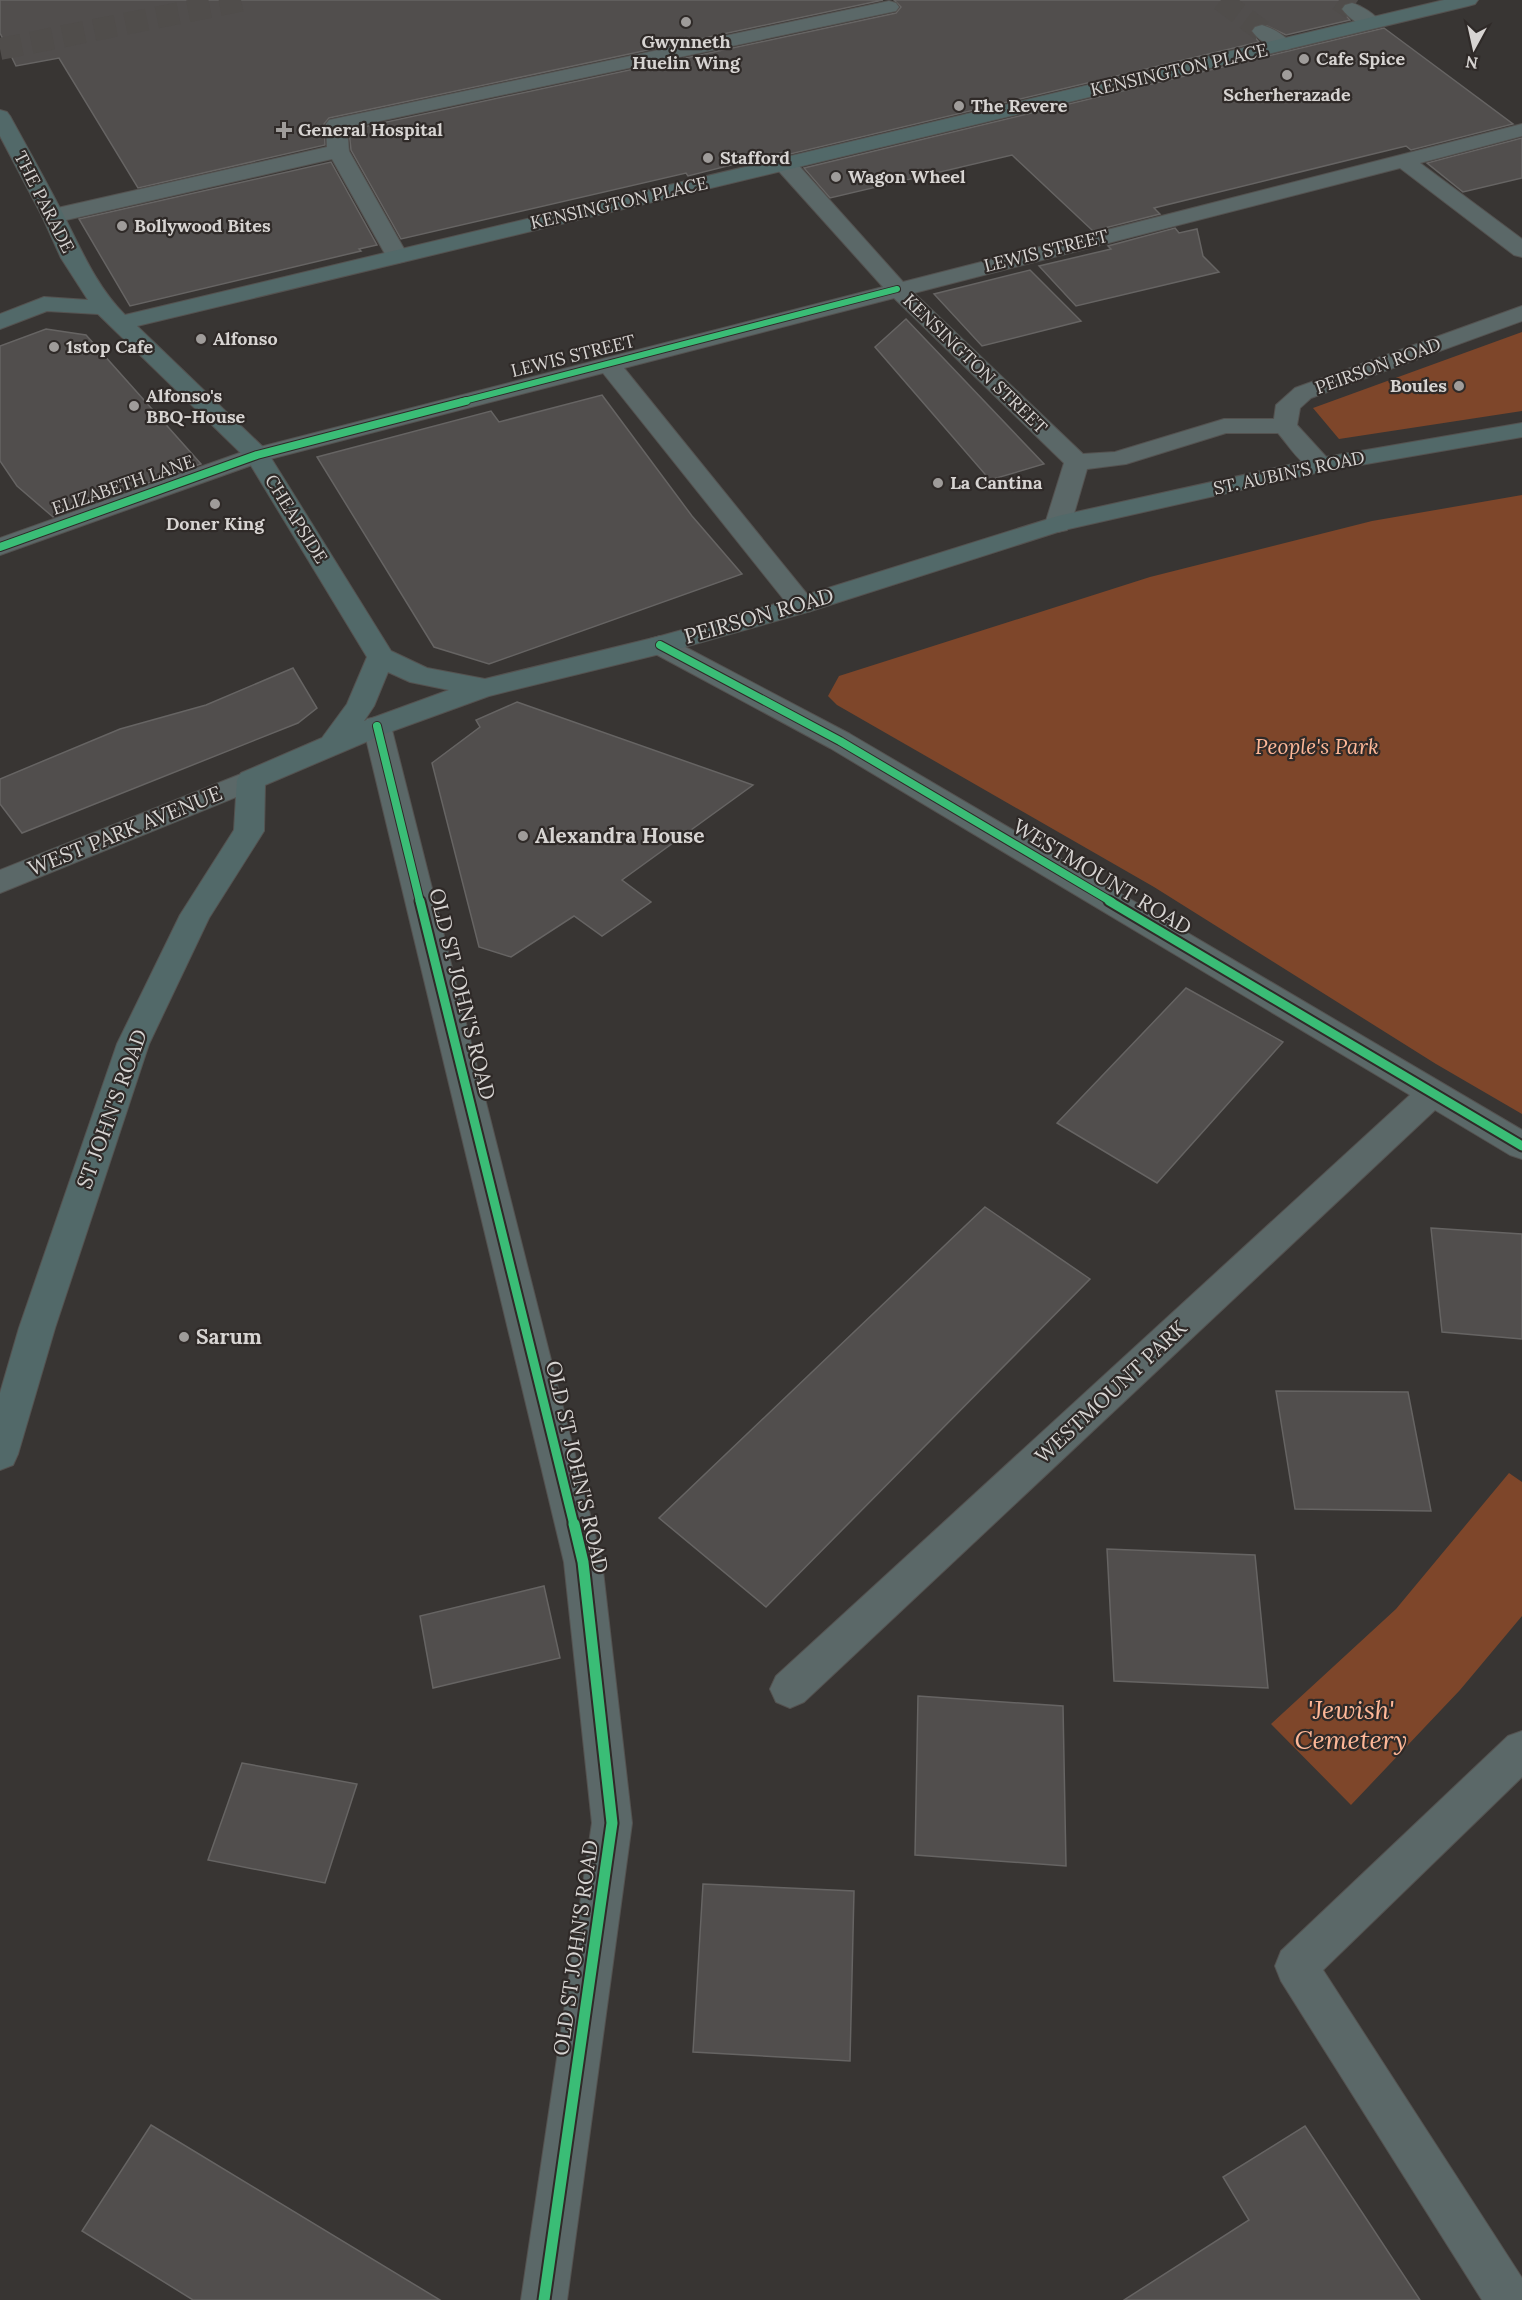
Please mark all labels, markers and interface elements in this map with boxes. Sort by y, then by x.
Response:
marker: Gwynneth Huelin Wing [679,15,693,29]
north arrow [1444,18,1504,78]
place label: Gwynneth Huelin Wing [632,30,741,74]
street label: KENSINGTON PLACE [1088,38,1270,101]
place label: Cafe Spice [1316,47,1405,70]
marker: Cafe Spice [1297,52,1311,66]
text: N [1464,52,1479,74]
marker: Scherherazade [1280,68,1294,82]
place label: Scherherazade [1223,83,1351,106]
place label: The Revere [971,94,1068,117]
marker: The Revere [952,99,966,113]
place label: General Hospital [298,118,443,141]
marker: General Hospital [275,121,293,139]
place label: Stafford [720,146,790,169]
street label: THE PARADE [9,147,80,256]
marker: Stafford [701,151,715,165]
place label: Wagon Wheel [848,165,966,188]
marker: Wagon Wheel [829,170,843,184]
street label: KENSINGTON PLACE [528,171,710,234]
place label: Bollywood Bites [134,214,271,237]
marker: Bollywood Bites [115,219,129,233]
street label: LEWIS STREET [981,224,1111,277]
street label: KENSINGTON STREET [898,289,1053,439]
place label: Alfonso [213,327,278,350]
street label: LEWIS STREET [508,329,638,382]
marker: Alfonso [194,332,208,346]
street label: PEIRSON ROAD [1312,332,1444,399]
place label: 1stop Cafe [66,335,154,358]
marker: 1stop Cafe [47,340,61,354]
place label: Boules [1390,374,1447,397]
marker: Boules [1452,379,1466,393]
place label: Alfonso's BBQ-House [146,384,246,428]
marker: Alfonso's BBQ-House [127,399,141,413]
street label: ST. AUBIN'S ROAD [1211,445,1367,500]
street label: ELIZABETH LANE [49,449,197,520]
street label: CHEAPSIDE [260,470,333,568]
place label: La Cantina [950,471,1043,494]
marker: La Cantina [931,476,945,490]
marker: Doner King [208,497,222,511]
place label: Doner King [166,512,265,535]
street label: PEIRSON ROAD [681,581,837,650]
park label: People's Park [1255,733,1379,760]
street label: WEST PARK AVENUE [24,779,226,882]
street label: WESTMOUNT ROAD [1008,812,1197,941]
place label: Alexandra House [535,822,705,849]
marker: Alexandra House [516,829,530,843]
street label: OLD ST JOHN'S ROAD [423,885,502,1103]
street label: ST JOHN'S ROAD [70,1025,153,1192]
street label: WESTMOUNT PARK [1029,1314,1193,1469]
place label: Sarum [196,1323,262,1350]
marker: Sarum [177,1330,191,1344]
street label: OLD ST JOHN'S ROAD [540,1358,615,1576]
park label: 'Jewish' Cemetery [1295,1693,1407,1756]
street label: OLD ST JOHN'S ROAD [547,1838,604,2057]

